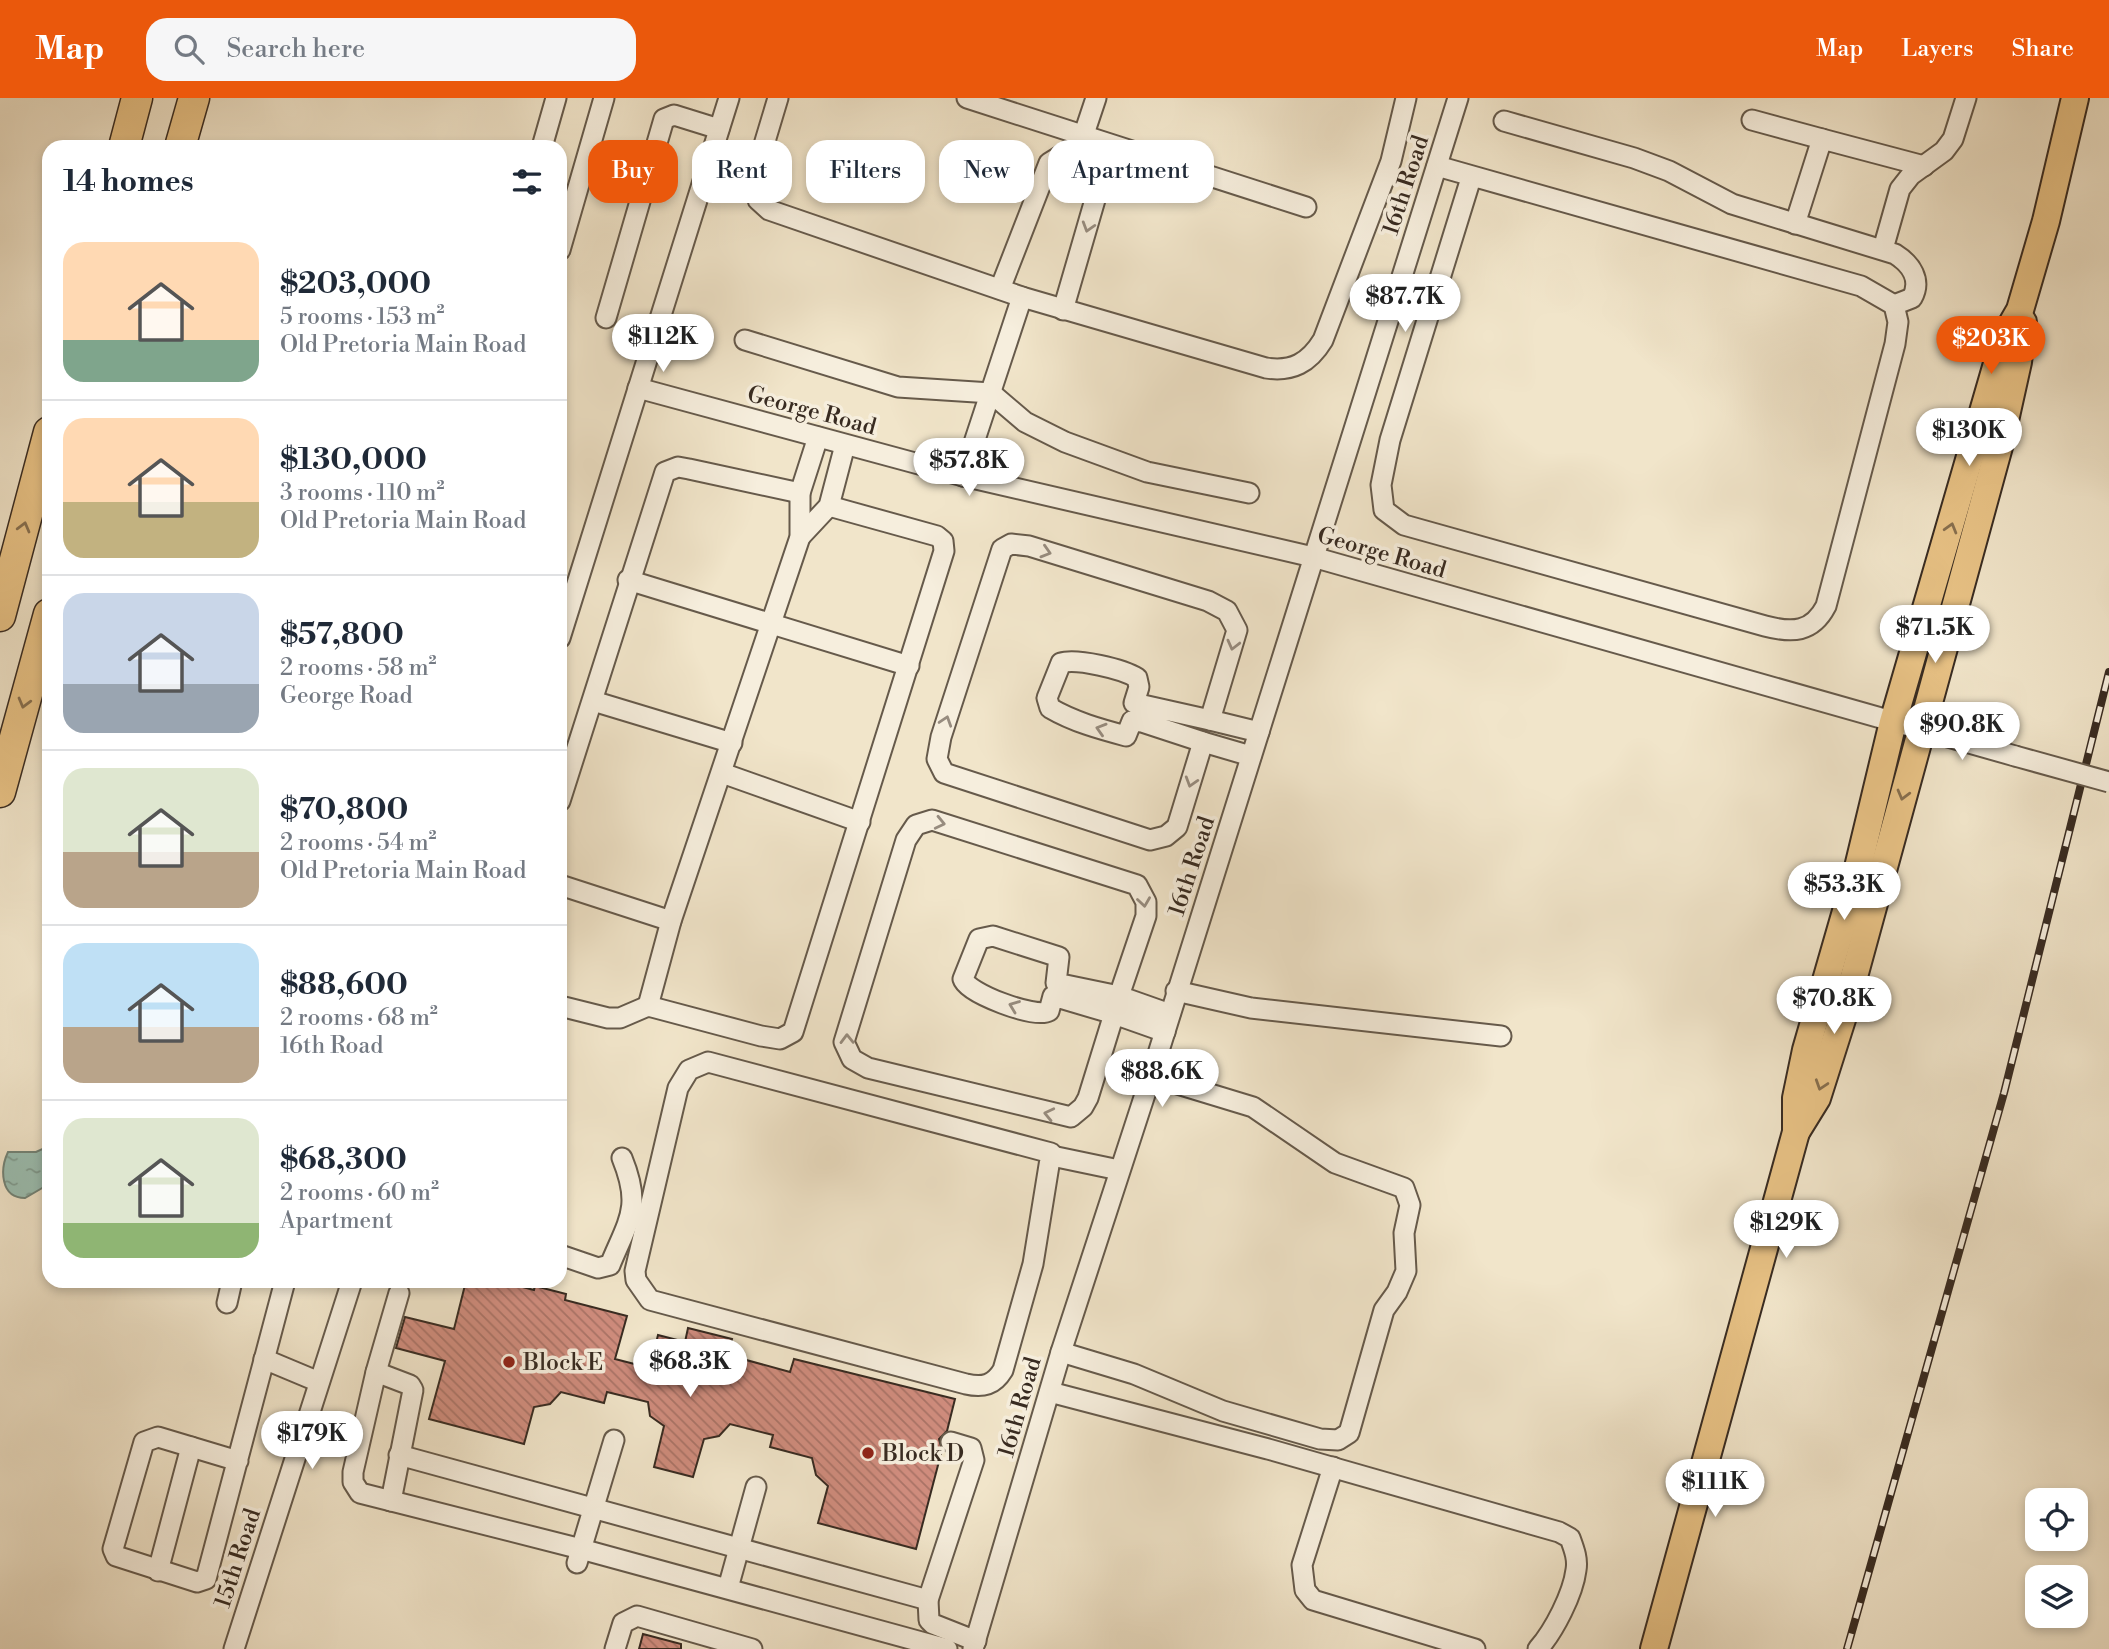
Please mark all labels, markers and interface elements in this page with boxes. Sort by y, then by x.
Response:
search box [146,18,636,81]
text: Map [35,29,104,70]
icon: search [170,30,208,68]
text: Search here [226,33,365,65]
text: Map [1816,34,1863,64]
text: Layers [1901,34,1973,64]
text: Share [2011,34,2074,64]
street label: 16th Road [1377,132,1435,239]
chip: Buy [588,140,678,203]
chip: Rent [692,140,792,203]
chip: Filters [806,140,925,203]
chip: New [939,140,1034,203]
chip: Apartment [1048,140,1214,203]
text: 14 homes [63,163,194,201]
icon: filters [508,163,546,201]
one-way arrow [1081,221,1096,233]
text: $203,000 [280,265,431,303]
icon: home [119,270,203,354]
pin: $87.7K [1348,274,1462,334]
text: $87.7K [1366,283,1444,311]
text: 5 rooms · 153 m² [280,303,445,331]
pin: $112K [614,314,712,374]
pin: $203K [1942,316,2040,376]
text: $112K [628,323,698,351]
text: $203K [1952,325,2030,353]
text: Old Pretoria Main Road [280,331,526,359]
street label: George Road [744,380,879,442]
pin: $130K [1920,408,2018,468]
text: $130K [1932,417,2006,445]
pin: $57.8K [912,438,1026,498]
text: $130,000 [280,441,427,479]
icon: home [119,446,203,530]
text: $57.8K [929,447,1009,475]
text: 3 rooms · 110 m² [280,479,444,507]
text: Old Pretoria Main Road [280,507,526,535]
one-way arrow [16,521,30,533]
street label: George Road [1314,521,1449,585]
one-way arrow [1942,523,1957,535]
one-way arrow [1040,543,1052,558]
pin: $71.5K [1878,606,1992,665]
text: $71.5K [1896,614,1974,642]
text: $57,800 [280,616,404,654]
icon: home [119,621,203,705]
one-way arrow [1227,638,1241,650]
text: 2 rooms · 58 m² [280,654,437,682]
text: George Road [280,682,413,710]
one-way arrow [18,697,33,709]
pin: $90.8K [1905,702,2019,762]
text: $90.8K [1920,711,2004,739]
one-way arrow [938,716,952,728]
one-way arrow [1095,722,1107,737]
one-way arrow [1184,776,1199,788]
one-way arrow [1896,789,1911,801]
text: $70,800 [280,791,408,829]
icon: home [119,796,203,880]
street label: 16th Road [1163,813,1221,920]
one-way arrow [934,815,946,830]
text: 2 rooms · 54 m² [280,829,437,857]
text: Old Pretoria Main Road [280,857,526,885]
pin: $53.3K [1787,862,1901,922]
text: $53.3K [1804,871,1884,899]
one-way arrow [1137,896,1152,908]
text: $88,600 [280,966,408,1004]
icon: home [119,971,203,1055]
pin: $70.8K [1777,976,1891,1036]
text: $70.8K [1793,985,1875,1013]
one-way arrow [1008,1001,1020,1015]
text: 2 rooms · 68 m² [280,1004,438,1032]
text: 16th Road [280,1032,383,1060]
one-way arrow [839,1033,854,1044]
pin: $88.6K [1105,1049,1219,1109]
text: $88.6K [1121,1058,1203,1086]
one-way arrow [1815,1078,1829,1090]
one-way arrow [1043,1107,1055,1122]
text: $68,300 [280,1141,407,1179]
icon: home [119,1146,203,1230]
text: 2 rooms · 60 m² [280,1179,439,1207]
pin: $129K [1737,1200,1835,1260]
text: Apartment [280,1207,393,1235]
text: $129K [1750,1209,1822,1237]
pin: $68.3K [633,1340,747,1399]
text: $68.3K [649,1348,731,1376]
place label: Block E [522,1349,603,1377]
marker: Block E [501,1354,517,1370]
street label: 16th Road [992,1354,1048,1461]
pin: $179K [263,1412,361,1471]
text: $179K [277,1420,347,1448]
place label: Block D [881,1440,964,1468]
marker: Block D [860,1445,876,1461]
pin: $111K [1666,1460,1764,1519]
text: $111K [1682,1468,1748,1496]
map controls [2025,1488,2088,1628]
button: locate [2025,1488,2088,1551]
street label: 15th Road [209,1505,267,1612]
button: layers [2025,1565,2088,1628]

